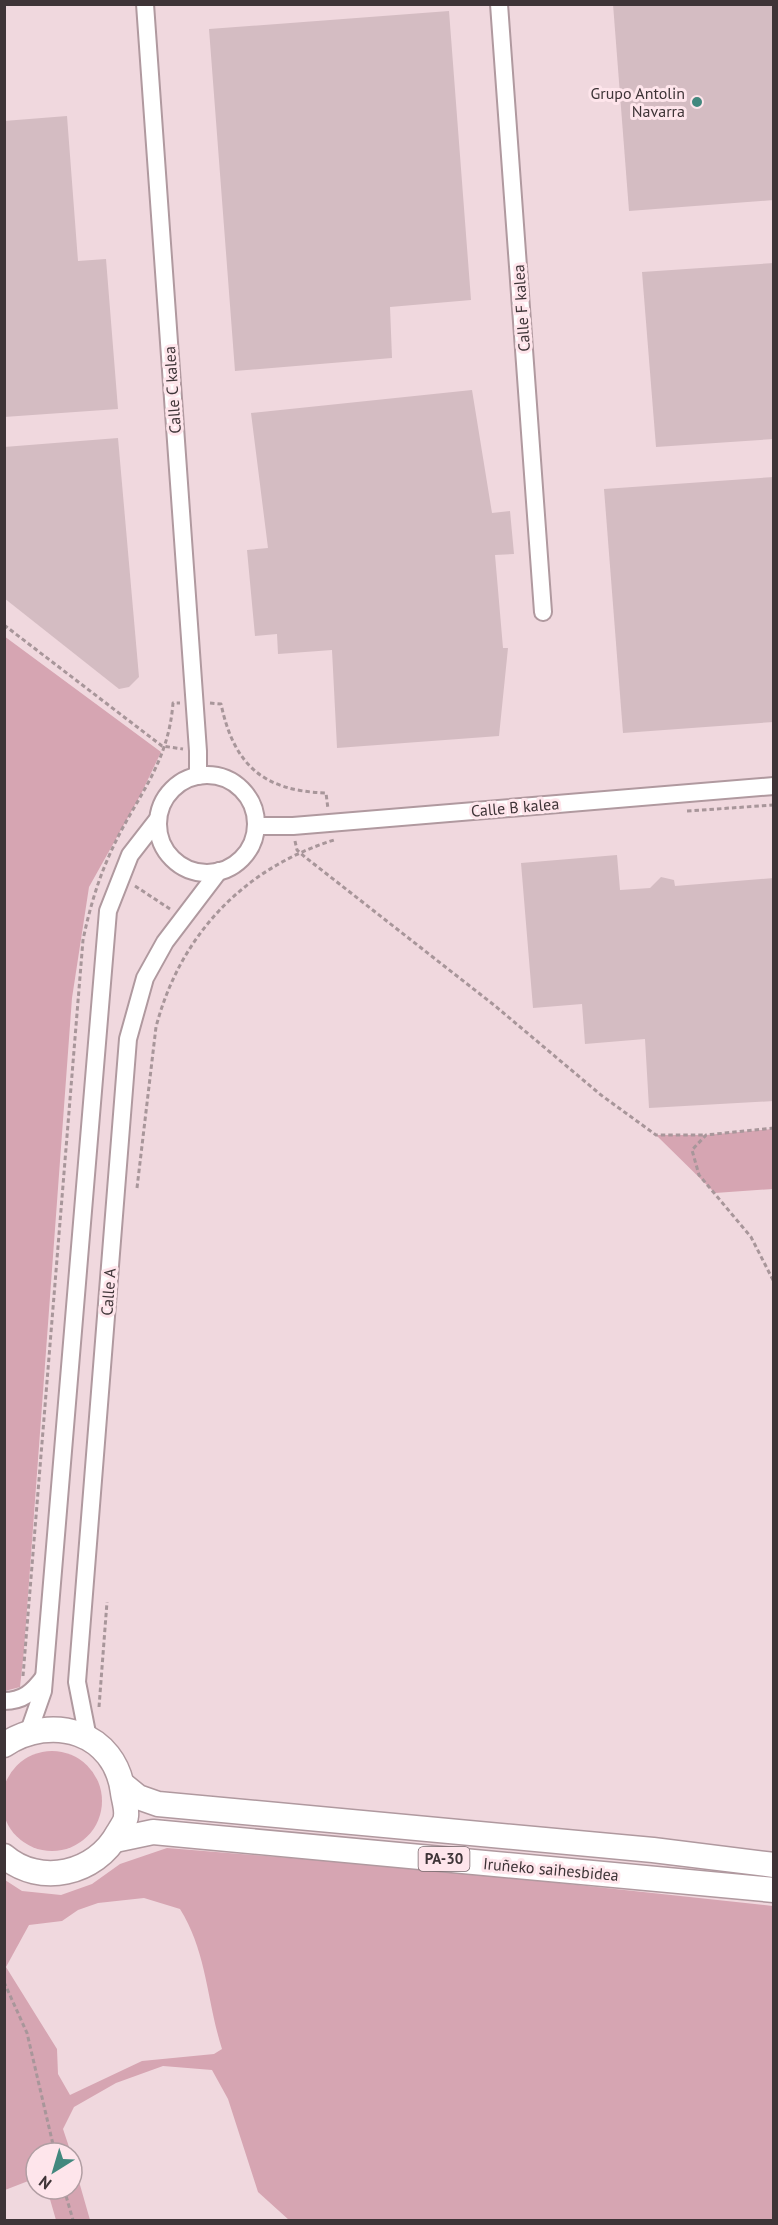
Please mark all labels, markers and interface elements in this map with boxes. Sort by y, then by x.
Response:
place label: Grupo Antolin Navarra [591,83,685,121]
marker: Grupo Antolin Navarra [690,95,704,109]
street label: Calle F kalea [508,264,534,352]
street label: Calle C kalea [159,346,185,434]
street label: Calle B kalea [470,793,560,821]
street label: Calle A [96,1267,120,1316]
road number: PA-30 [418,1847,470,1871]
street label: Iruñeko saihesbidea [482,1853,620,1885]
north arrow [24,2141,84,2201]
text: N [35,2172,55,2194]

